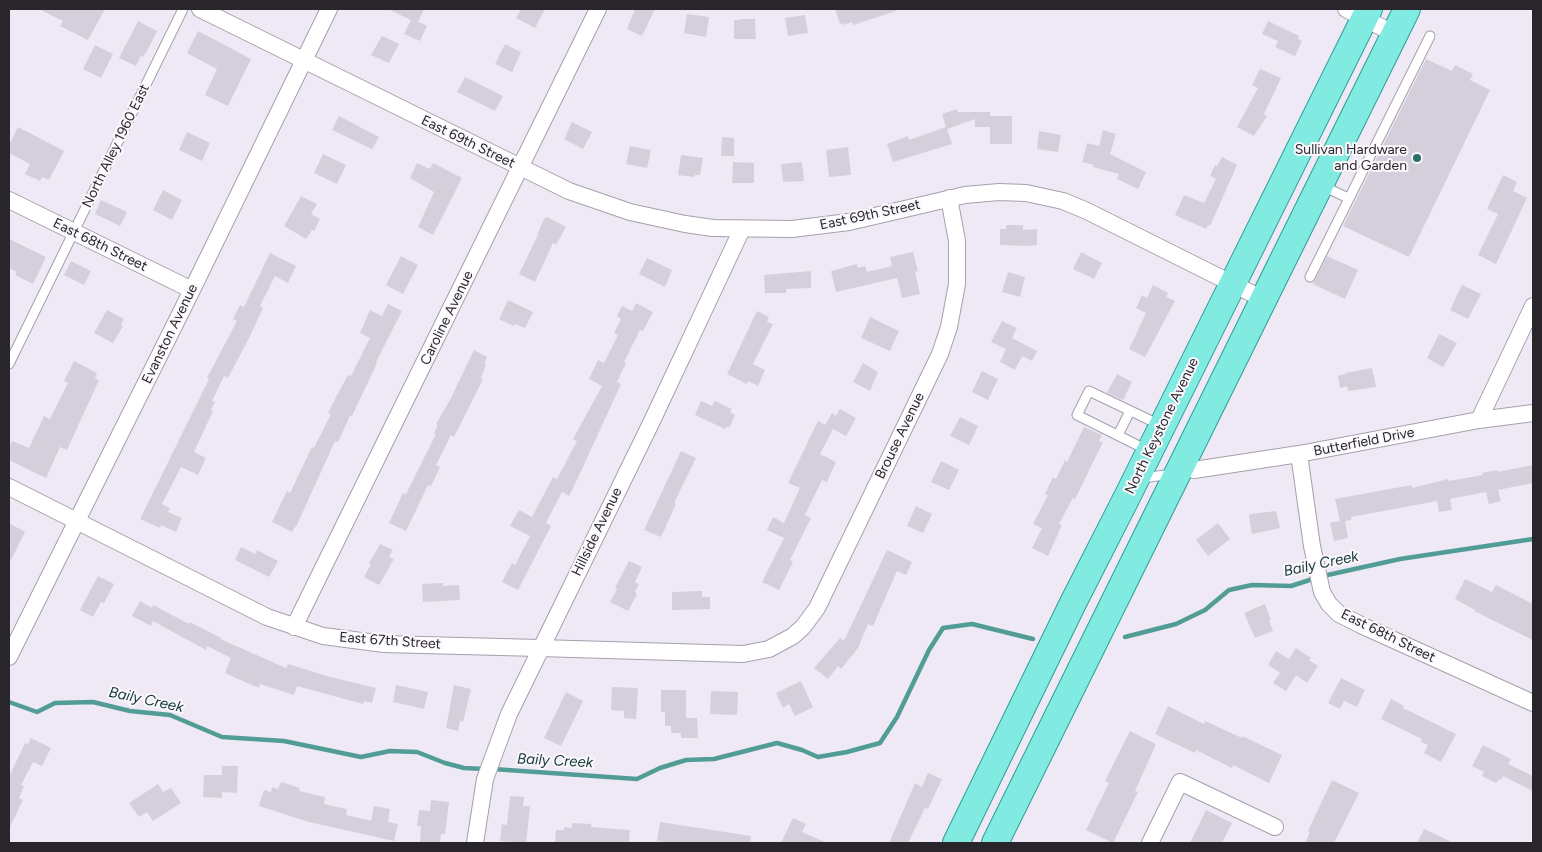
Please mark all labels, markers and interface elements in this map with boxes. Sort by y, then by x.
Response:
street label: North Alley 1960 East [79,81,153,211]
street label: East 69th Street [418,112,518,172]
place label: Sullivan Hardware and Garden [1295,142,1407,174]
marker: Sullivan Hardware and Garden [1411,152,1423,164]
street label: East 69th Street [818,196,922,234]
street label: East 68th Street [50,215,150,275]
street label: Caroline Avenue [417,268,477,368]
street label: Evanston Avenue [139,281,201,387]
street label: North Keystone Avenue [1122,355,1202,497]
street label: Brouse Avenue [872,390,928,482]
street label: Butterfield Drive [1312,424,1416,460]
street label: Hillside Avenue [568,485,626,579]
water label: Baily Creek [1282,547,1360,581]
street label: East 68th Street [1338,606,1438,666]
street label: East 67th Street [339,629,441,653]
water label: Baily Creek [107,683,185,717]
water label: Baily Creek [517,750,593,772]

